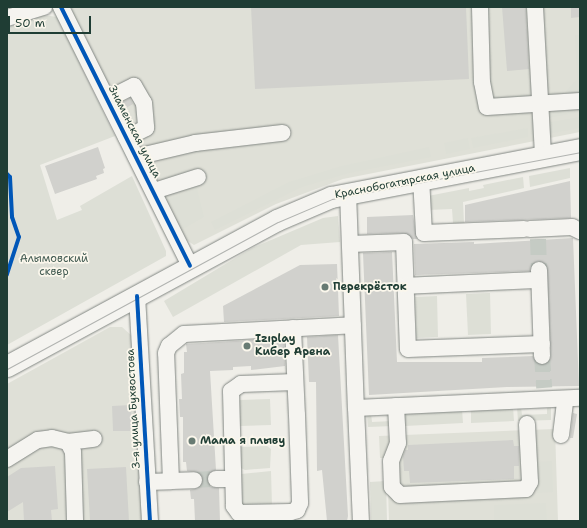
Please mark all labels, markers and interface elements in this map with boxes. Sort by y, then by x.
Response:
scale bar [10,8,93,34]
text: 50 m [15,15,45,31]
street label: Знаменская улица [105,84,163,180]
street label: Краснобогатырская улица [334,162,476,202]
park label: Алымовский сквер [20,253,88,279]
place label: Перекрёсток [333,280,407,294]
marker: Перекрёсток [320,282,330,292]
place label: Izıplay Кибер Арена [255,333,330,359]
marker: Izıplay Кибер Арена [242,341,252,351]
street label: 3-я улица Бухвостова [124,348,144,470]
place label: Мама я плыву [200,434,285,448]
marker: Мама я плыву [187,436,197,446]

